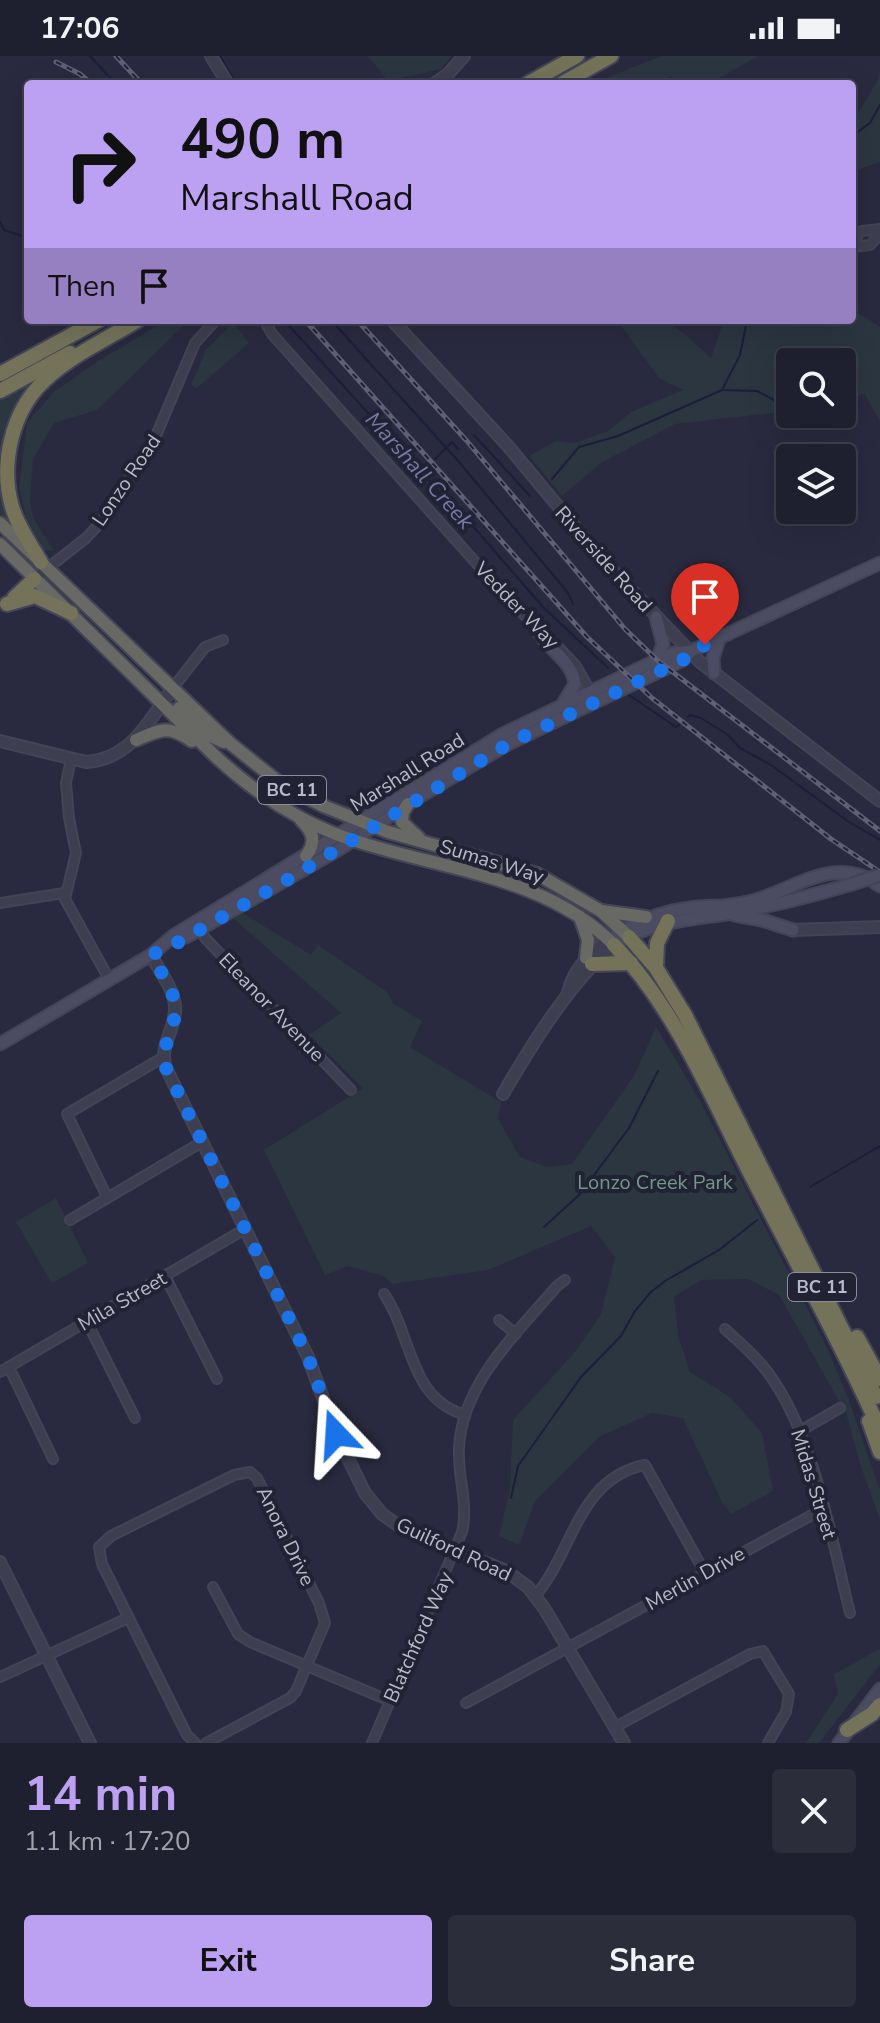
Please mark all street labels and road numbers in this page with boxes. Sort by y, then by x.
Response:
street label: Lonzo Road [86,429,167,531]
street label: Riverside Road [549,500,659,618]
street label: Vedder Way [468,555,565,655]
street label: Marshall Road [345,727,469,818]
road number: BC 11 [258,776,326,804]
street label: Sumas Way [436,833,548,890]
street label: Eleanor Avenue [213,947,331,1068]
street label: Mila Street [73,1265,172,1338]
road number: BC 11 [788,1273,856,1301]
street label: Midas Street [784,1426,843,1543]
street label: Anora Drive [250,1482,321,1590]
street label: Guilford Road [392,1511,516,1588]
street label: Merlin Drive [641,1540,750,1617]
street label: Blatchford Way [378,1567,460,1707]

